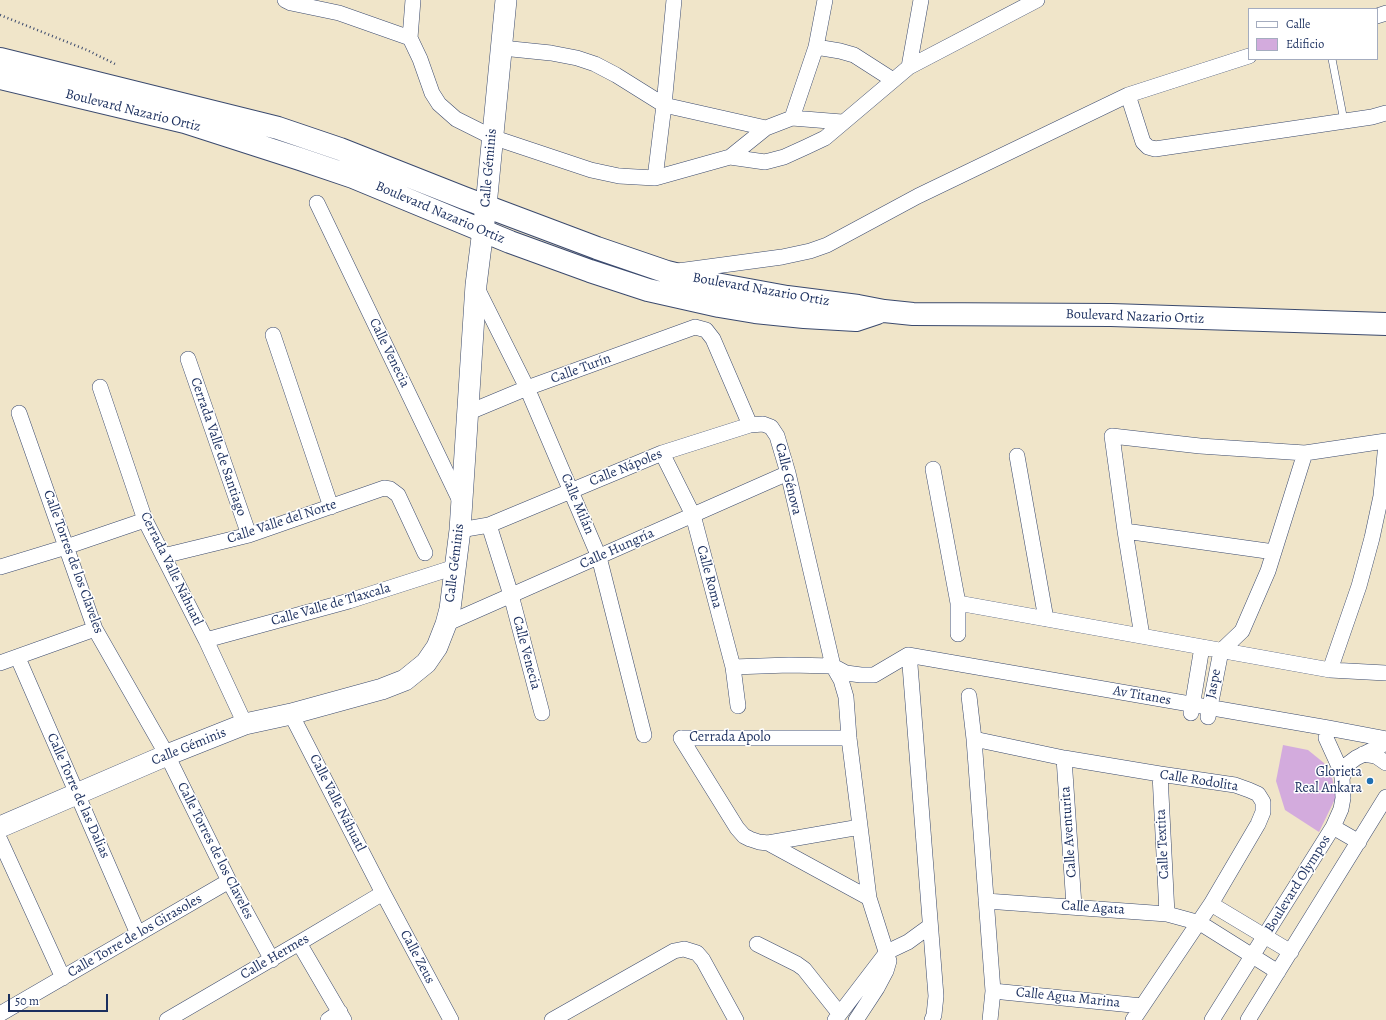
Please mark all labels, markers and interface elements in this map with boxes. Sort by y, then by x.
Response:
legend [1248,8,1378,60]
text: Calle [1286,16,1310,32]
text: Edificio [1286,36,1324,52]
street label: Boulevard Nazario Ortiz [64,86,202,136]
street label: Calle Géminis [477,128,501,208]
street label: Boulevard Nazario Ortiz [373,178,507,248]
street label: Boulevard Nazario Ortiz [691,270,831,310]
street label: Boulevard Nazario Ortiz [1065,306,1205,328]
street label: Calle Venecia [365,315,413,391]
street label: Calle Turín [549,350,613,388]
street label: Cerrada Valle de Santiago [186,375,250,519]
street label: Calle Génova [771,441,805,517]
street label: Calle Nápoles [587,446,665,490]
street label: Calle Milán [557,471,597,537]
street label: Calle Torres de los Claveles [39,488,107,636]
street label: Calle Valle del Norte [225,496,339,548]
street label: Cerrada Valle Náhuatl [136,509,206,629]
street label: Calle Géminis [442,523,468,603]
street label: Calle Hungría [577,525,657,573]
street label: Calle Roma [693,544,725,610]
street label: Calle Valle de Tlaxcala [269,580,393,630]
street label: Calle Venecia [508,614,544,692]
street label: Jaspe [1203,668,1225,700]
street label: Av Titanes [1112,683,1172,709]
street label: Calle Géminis [149,724,229,770]
street label: Cerrada Apolo [689,730,771,746]
street label: Calle Torre de las Dalias [43,731,113,861]
street label: Calle Valle Náhuatl [305,752,369,854]
place label: Glorieta Real Ankara [1294,765,1362,798]
street label: Calle Rodolita [1159,767,1239,795]
marker: Glorieta Real Ankara [1365,776,1375,786]
street label: Calle Torres de los Claveles [173,780,257,922]
street label: Calle Aventurita [1057,786,1081,878]
street label: Calle Textita [1153,808,1173,880]
street label: Boulevard Olympos [1261,832,1335,936]
street label: Calle Torre de los Girasoles [65,891,205,981]
street label: Calle Agata [1061,897,1125,919]
street label: Calle Zeus [396,927,438,987]
street label: Calle Hermes [238,931,312,983]
street label: Calle Agua Marina [1015,984,1121,1012]
scale bar [10,986,110,1012]
text: 50 m [15,993,39,1009]

